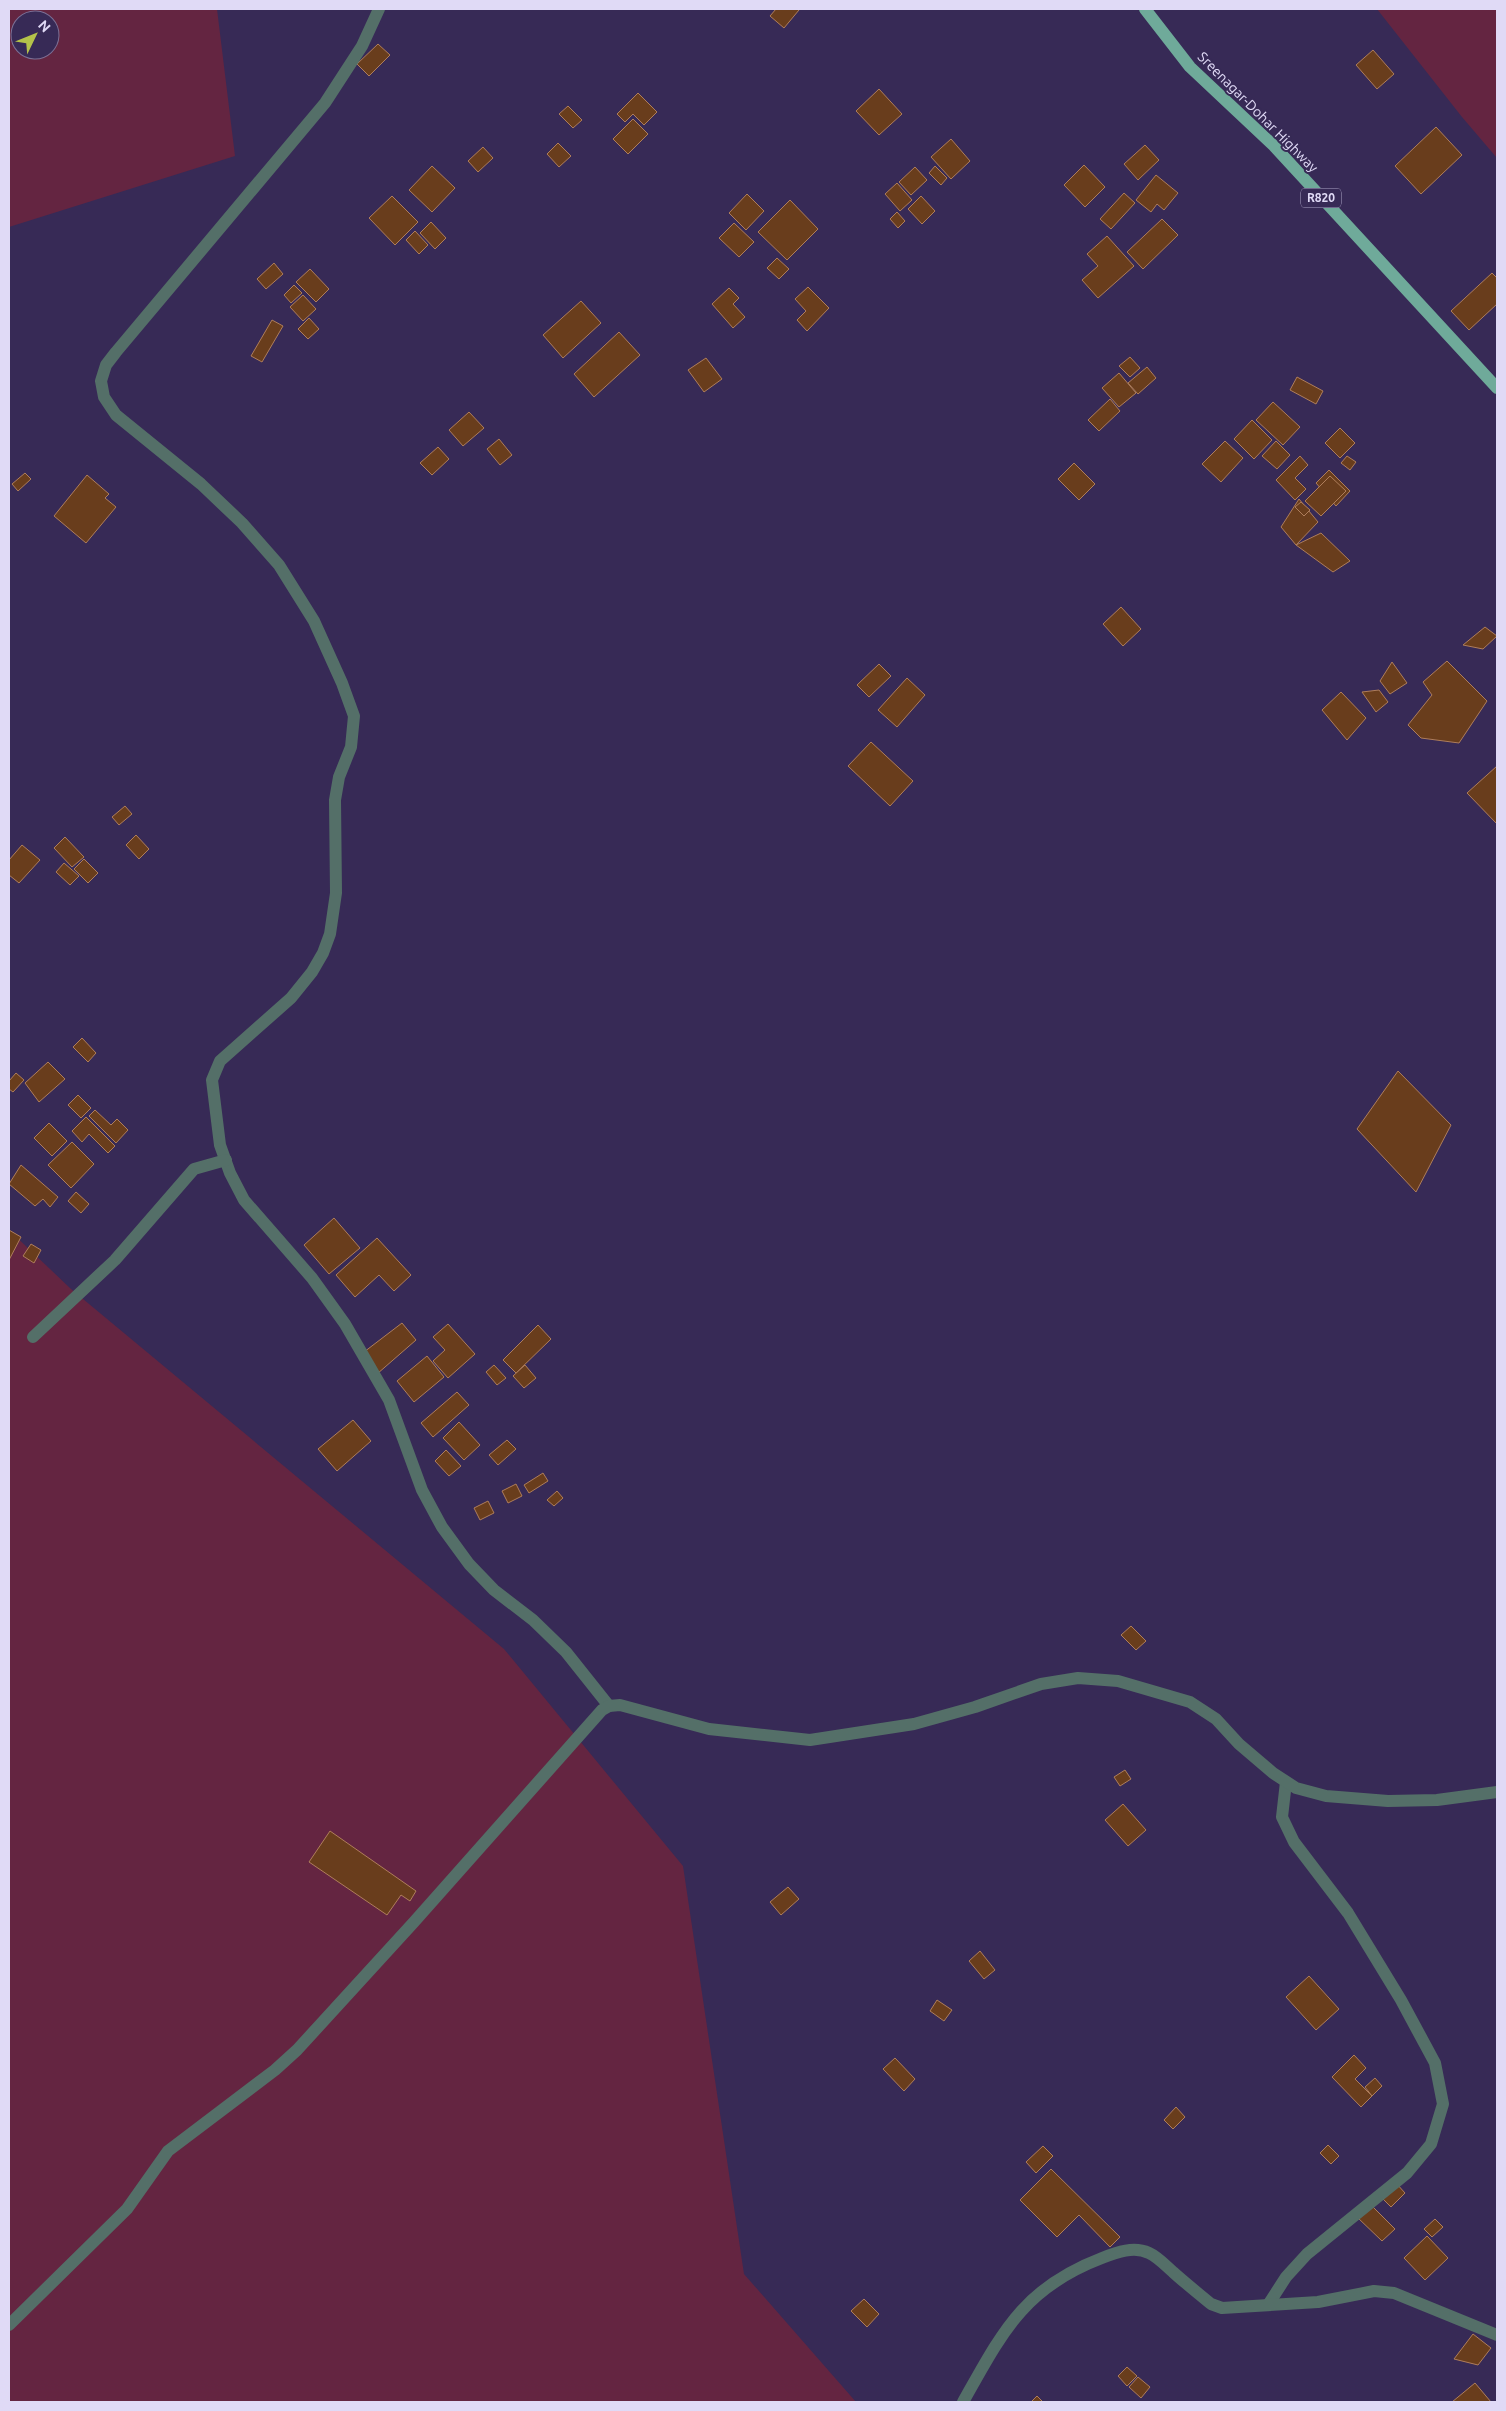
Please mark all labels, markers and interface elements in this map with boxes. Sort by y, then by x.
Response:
north arrow [10,10,60,60]
text: N [35,17,54,35]
street label: Sreenagar-Dohar Highway [1195,49,1322,176]
road number: R820 [1301,188,1341,208]

